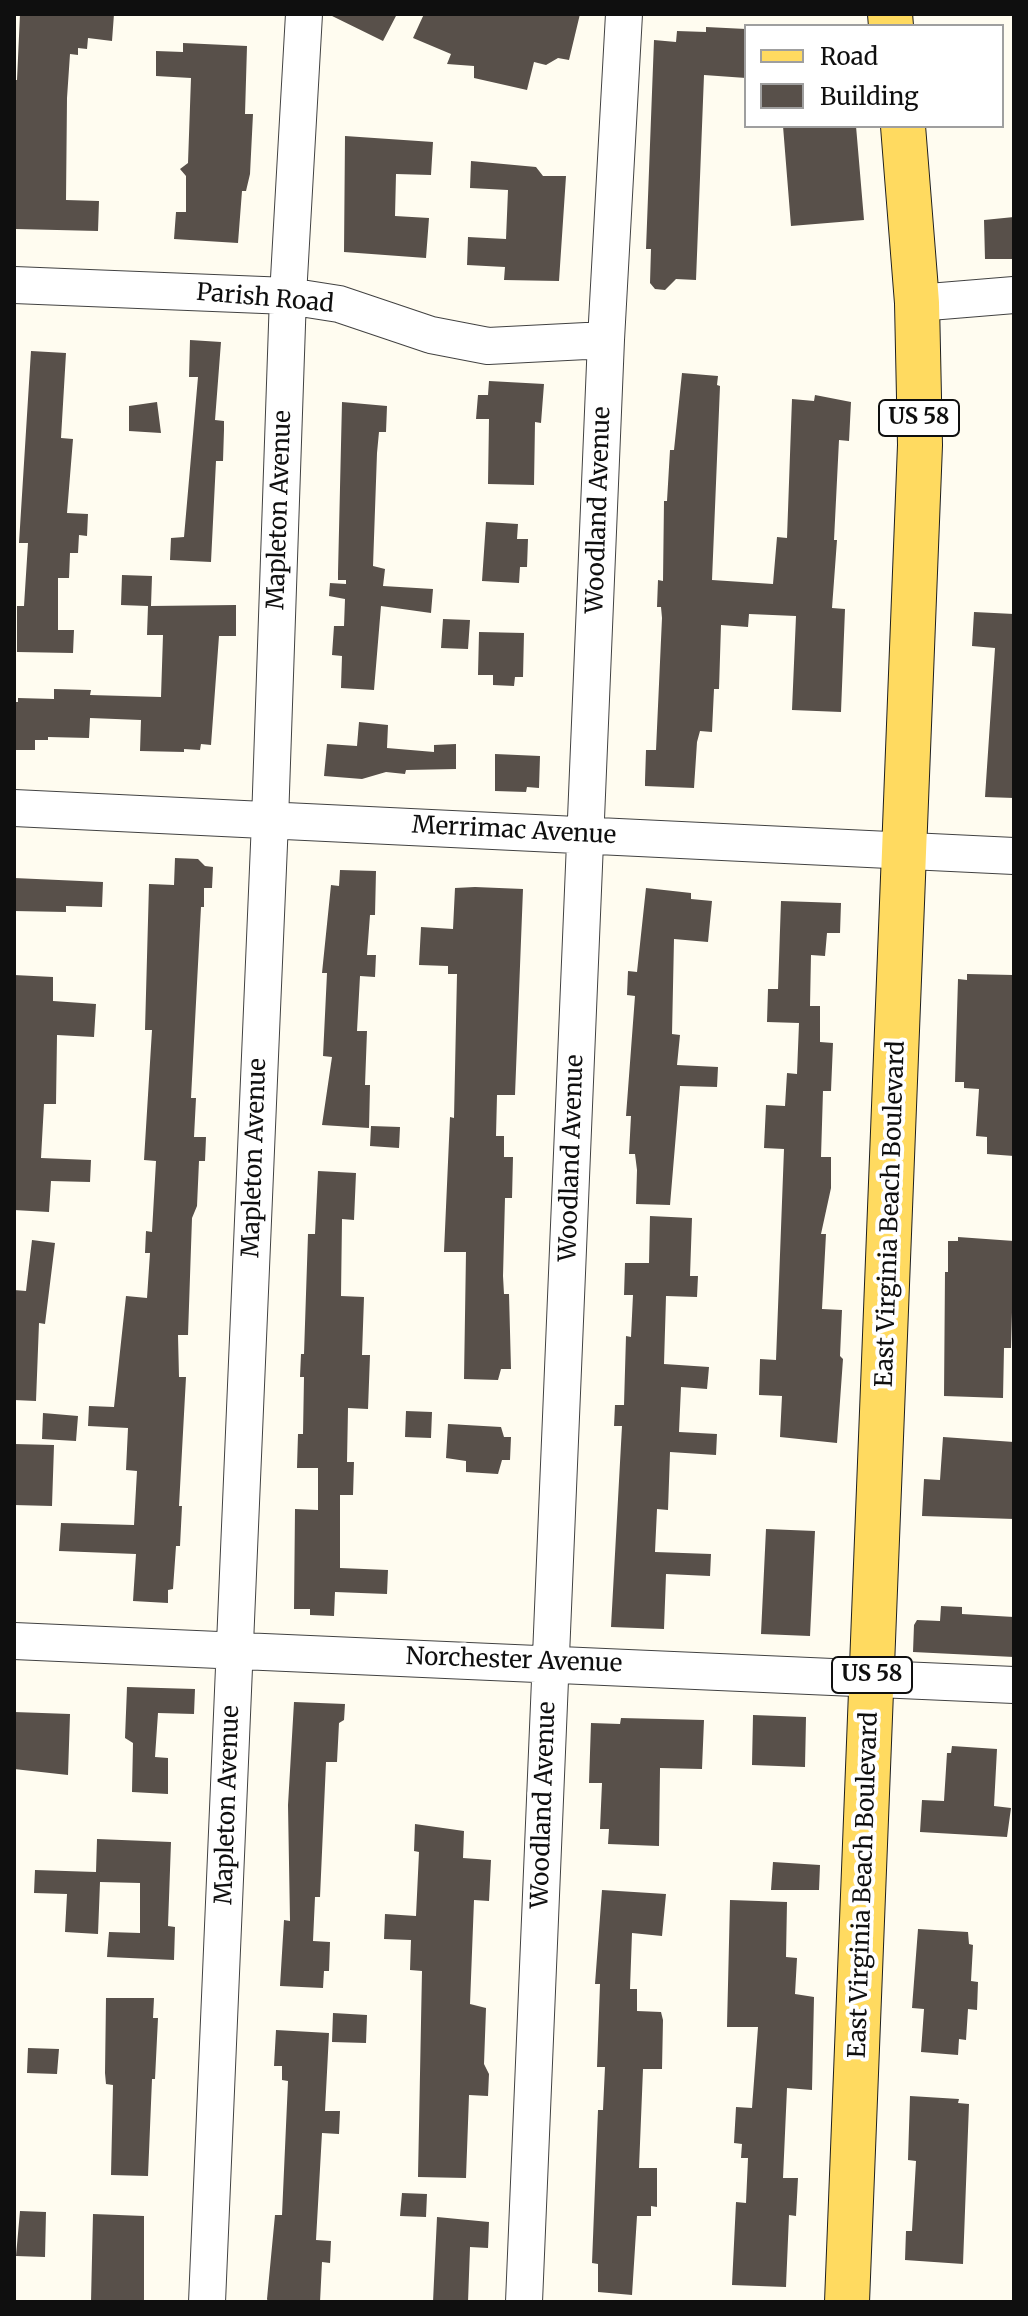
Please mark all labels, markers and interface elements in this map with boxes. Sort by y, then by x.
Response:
legend [744,24,1004,128]
text: Road [820,41,878,72]
text: Building [820,81,919,112]
street label: Parish Road [195,279,335,319]
road number: US 58 [879,400,959,436]
street label: Woodland Avenue [581,406,617,614]
street label: Mapleton Avenue [262,410,298,610]
street label: Merrimac Avenue [411,811,617,851]
street label: East Virginia Beach Boulevard [871,1040,911,1388]
street label: Woodland Avenue [554,1054,590,1262]
street label: Mapleton Avenue [237,1058,273,1258]
street label: Norchester Avenue [405,1643,623,1679]
road number: US 58 [832,1657,912,1693]
street label: Woodland Avenue [526,1701,562,1909]
street label: Mapleton Avenue [210,1705,246,1905]
street label: East Virginia Beach Boulevard [844,1711,884,2059]

